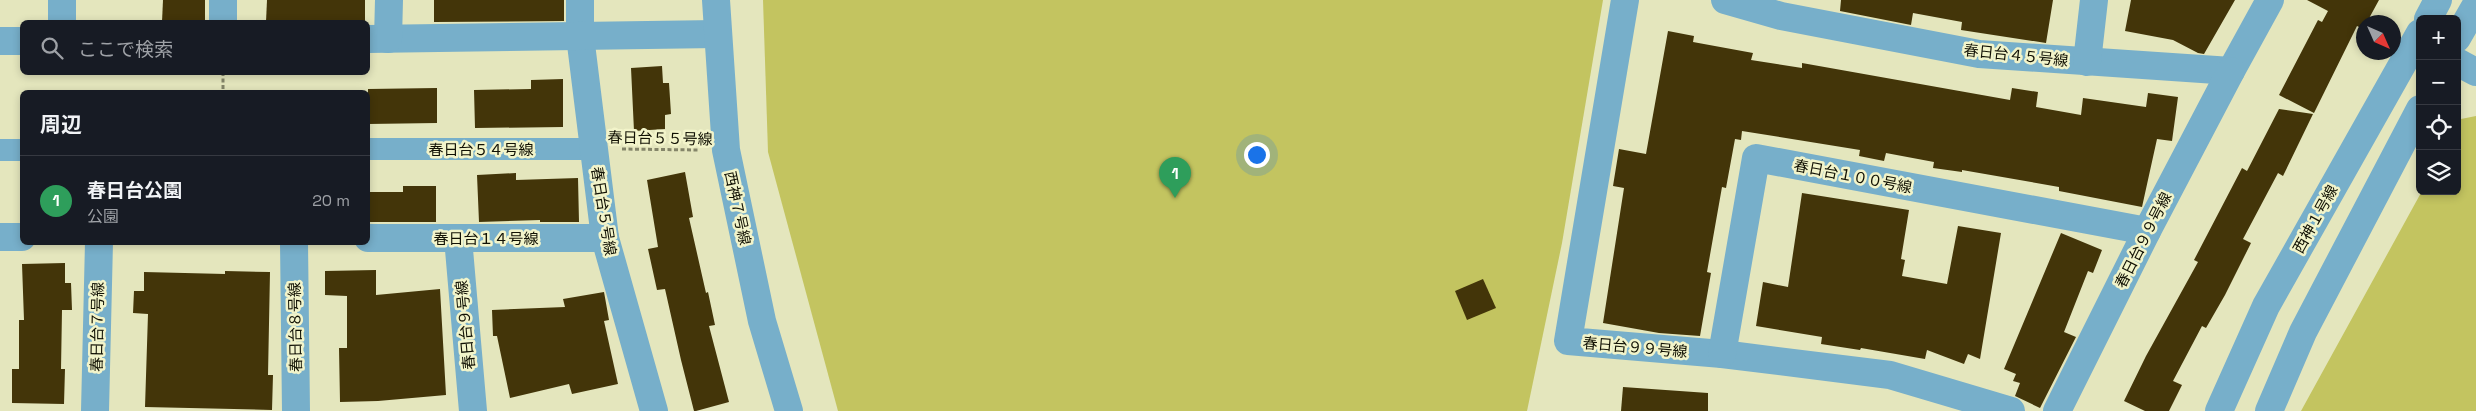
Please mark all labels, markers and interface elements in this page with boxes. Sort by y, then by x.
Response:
north arrow [2356,15,2401,60]
map controls [2416,15,2461,195]
button: + [2416,15,2461,60]
search box [20,20,370,75]
icon: search [38,34,66,62]
text: ここで検索 [78,37,173,62]
street label: 春日台４５号線 [1963,40,2069,70]
button: − [2416,60,2461,105]
button: locate [2416,105,2461,150]
text: 周辺 [40,111,82,138]
street label: 春日台５５号線 [607,128,713,148]
street label: 春日台５４号線 [428,140,534,159]
your location [1244,142,1270,168]
button: layers [2416,150,2461,195]
street label: 春日台１００号線 [1792,155,1914,197]
pin: 1 [1159,157,1191,198]
street label: 春日台５号線 [588,165,620,257]
street label: 西神７号線 [721,169,755,247]
text: 春日台公園 [87,178,182,203]
street label: 西神１号線 [2289,182,2341,256]
street label: 春日台９９号線 [2111,189,2175,291]
text: 1 [52,190,60,211]
text: 20 m [312,190,350,211]
text: 公園 [87,206,119,227]
street label: 春日台１４号線 [433,229,539,248]
street label: 春日台９号線 [452,279,478,371]
street label: 春日台７号線 [87,282,107,372]
street label: 春日台８号線 [285,282,305,372]
street label: 春日台９９号線 [1582,333,1688,361]

